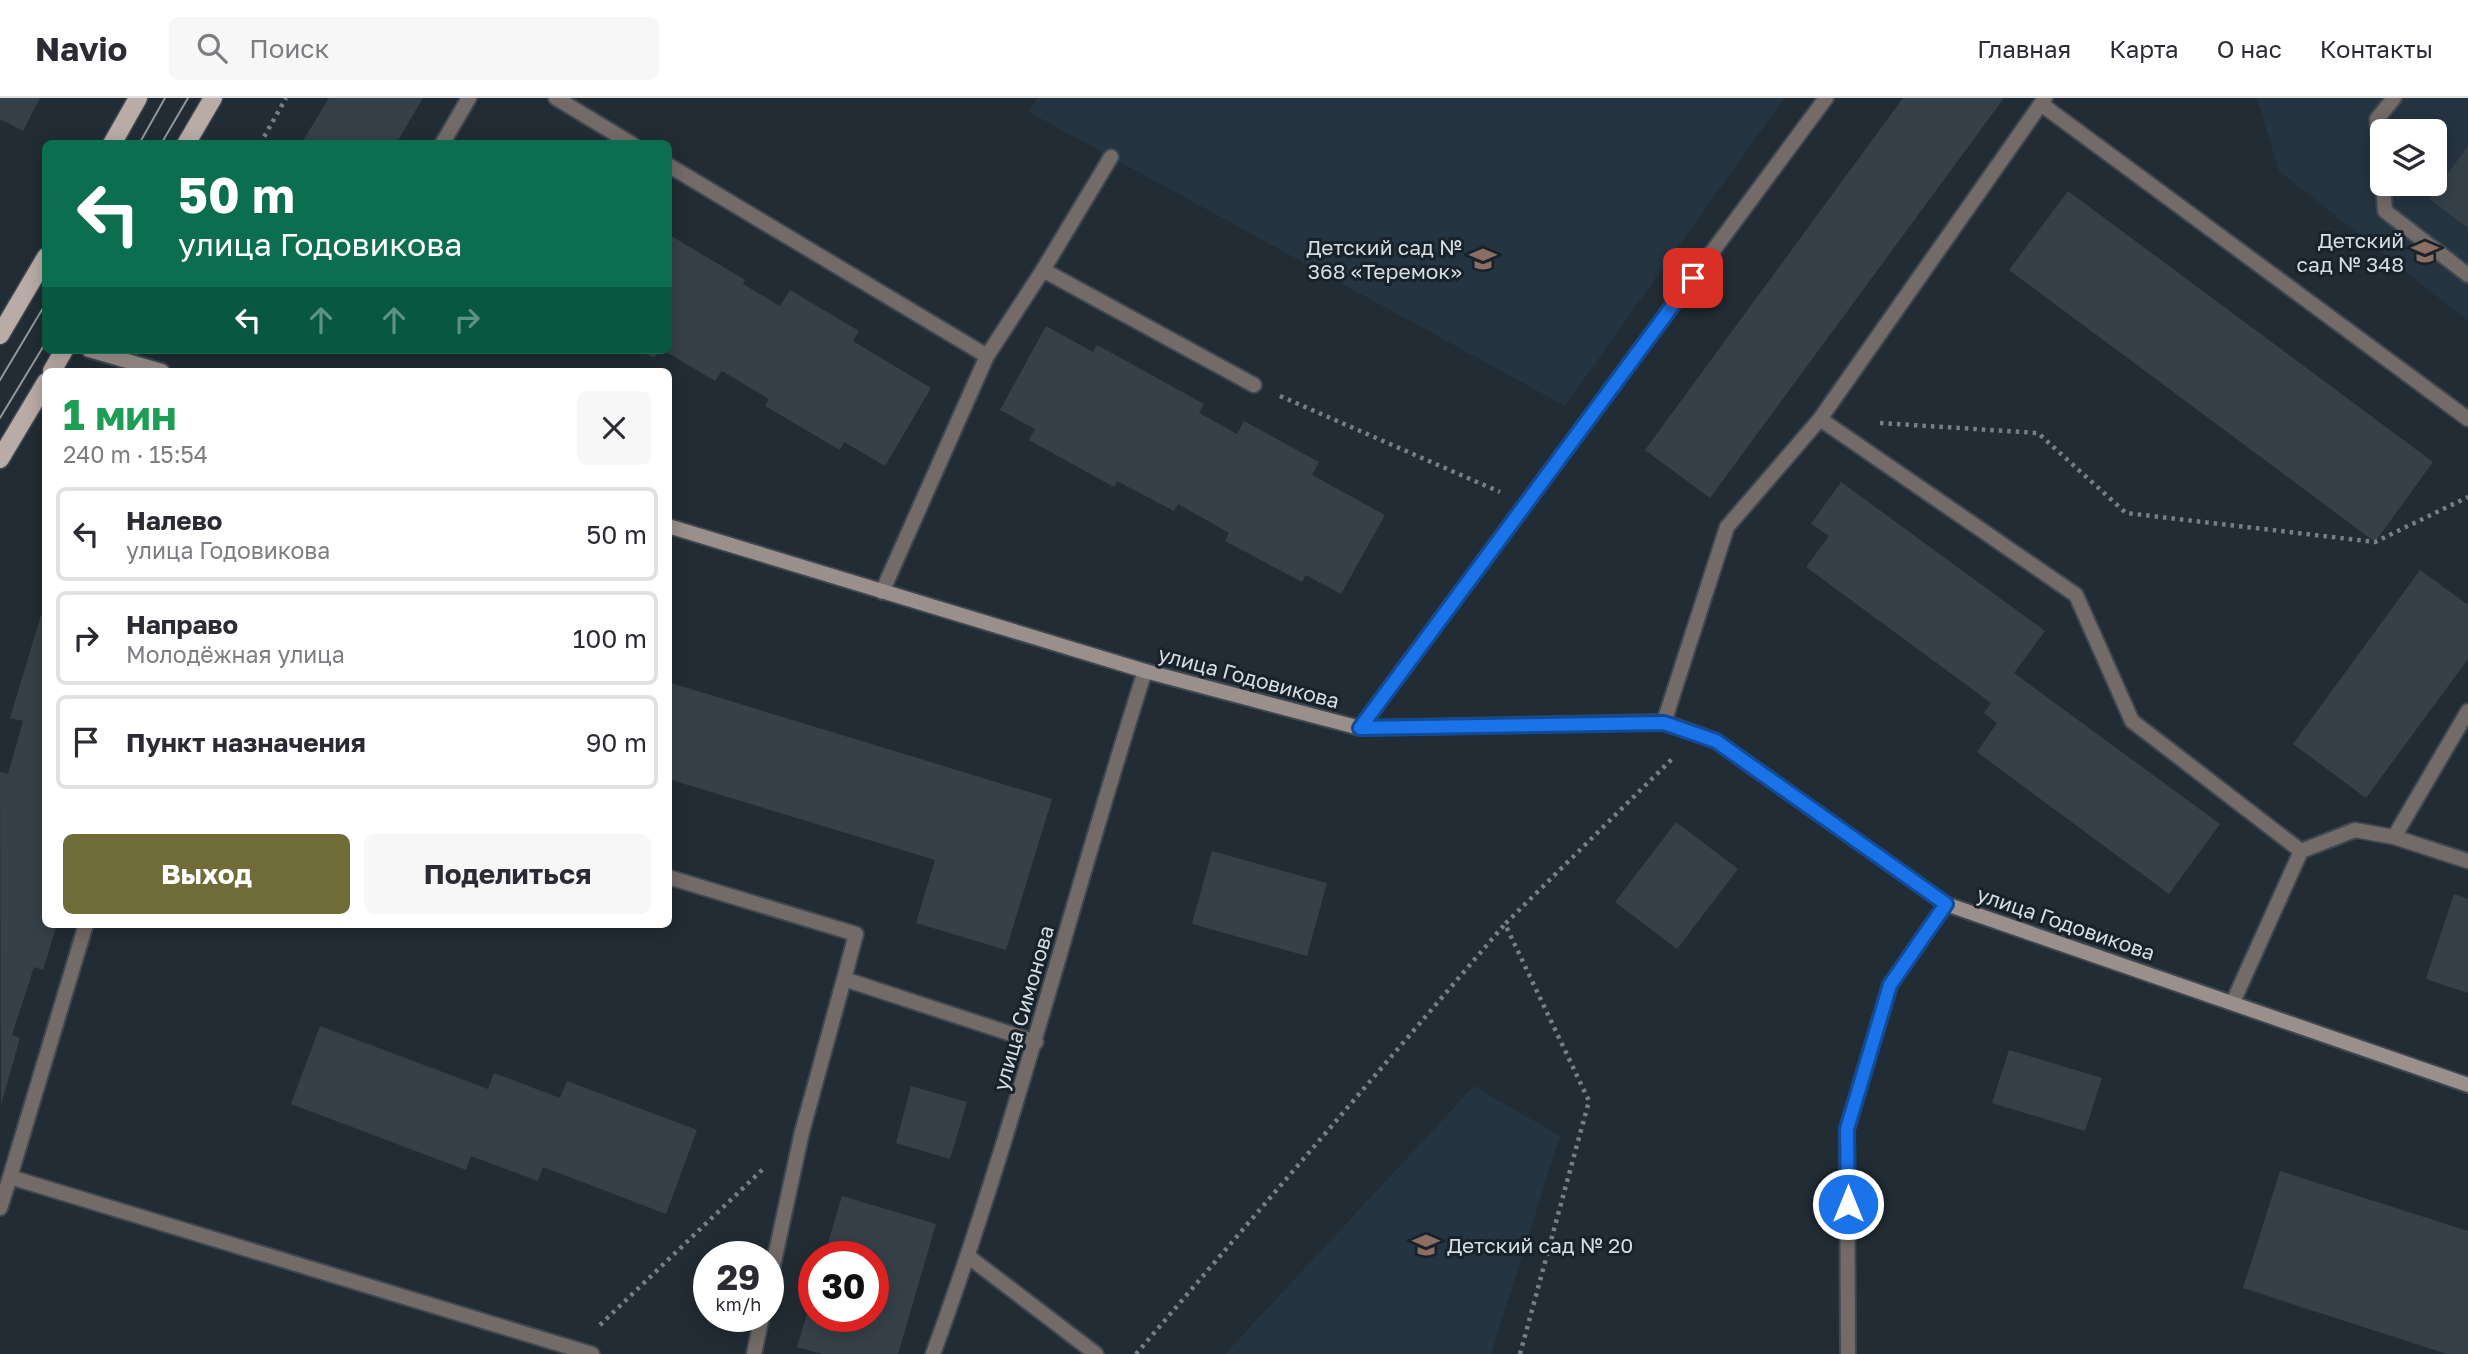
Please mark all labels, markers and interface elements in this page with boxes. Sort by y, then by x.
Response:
search box [169,17,659,80]
text: Navio [35,29,127,68]
icon: search [193,29,231,67]
text: Поиск [249,33,329,64]
text: Главная [1977,34,2071,63]
text: Карта [2109,34,2179,63]
text: О нас [2217,34,2282,63]
text: Контакты [2320,34,2433,63]
map controls [2370,119,2447,196]
button: layers [2370,119,2447,196]
text: 50 m [178,165,295,224]
icon: left [63,168,154,259]
text: улица Годовикова [178,225,462,263]
place label: Детский сад № 348 [2297,227,2404,277]
place label: Детский сад № 368 «Теремок» [1306,234,1462,284]
school or university icon: Детский сад № 348 [2410,237,2440,267]
school or university icon: Детский сад № 368 «Теремок» [1468,244,1498,274]
pin [1663,248,1723,308]
icon: arrive [1674,259,1712,297]
icon: left [229,301,267,339]
icon: ahead [302,301,340,339]
icon: ahead [375,301,413,339]
icon: right [448,301,486,339]
text: 1 мин [63,389,177,439]
button: close [577,391,651,465]
text: 240 m · 15:54 [63,440,208,468]
text: Налево [126,505,222,536]
icon: left [67,515,105,553]
text: 50 m [586,519,647,550]
text: улица Годовикова [126,536,330,564]
text: Направо [126,609,238,640]
icon: right [67,619,105,657]
text: 100 m [573,623,647,654]
text: Молодёжная улица [126,640,345,668]
street label: улица Годовикова [1156,640,1342,714]
icon: arrive [67,723,105,761]
text: Пункт назначения [126,727,366,758]
text: 90 m [586,727,647,758]
button: Выход [63,834,350,914]
button: Поделиться [364,834,651,914]
street label: улица Годовикова [1974,880,2158,966]
street label: улица Симонова [987,922,1059,1094]
position arrow [1811,1167,1885,1241]
school or university icon: Детский сад № 20 [1411,1230,1441,1260]
place label: Детский сад № 20 [1447,1232,1633,1258]
speed limit sign: 30 [798,1241,889,1332]
text: 29 [717,1256,760,1298]
text: km/h [716,1293,761,1315]

